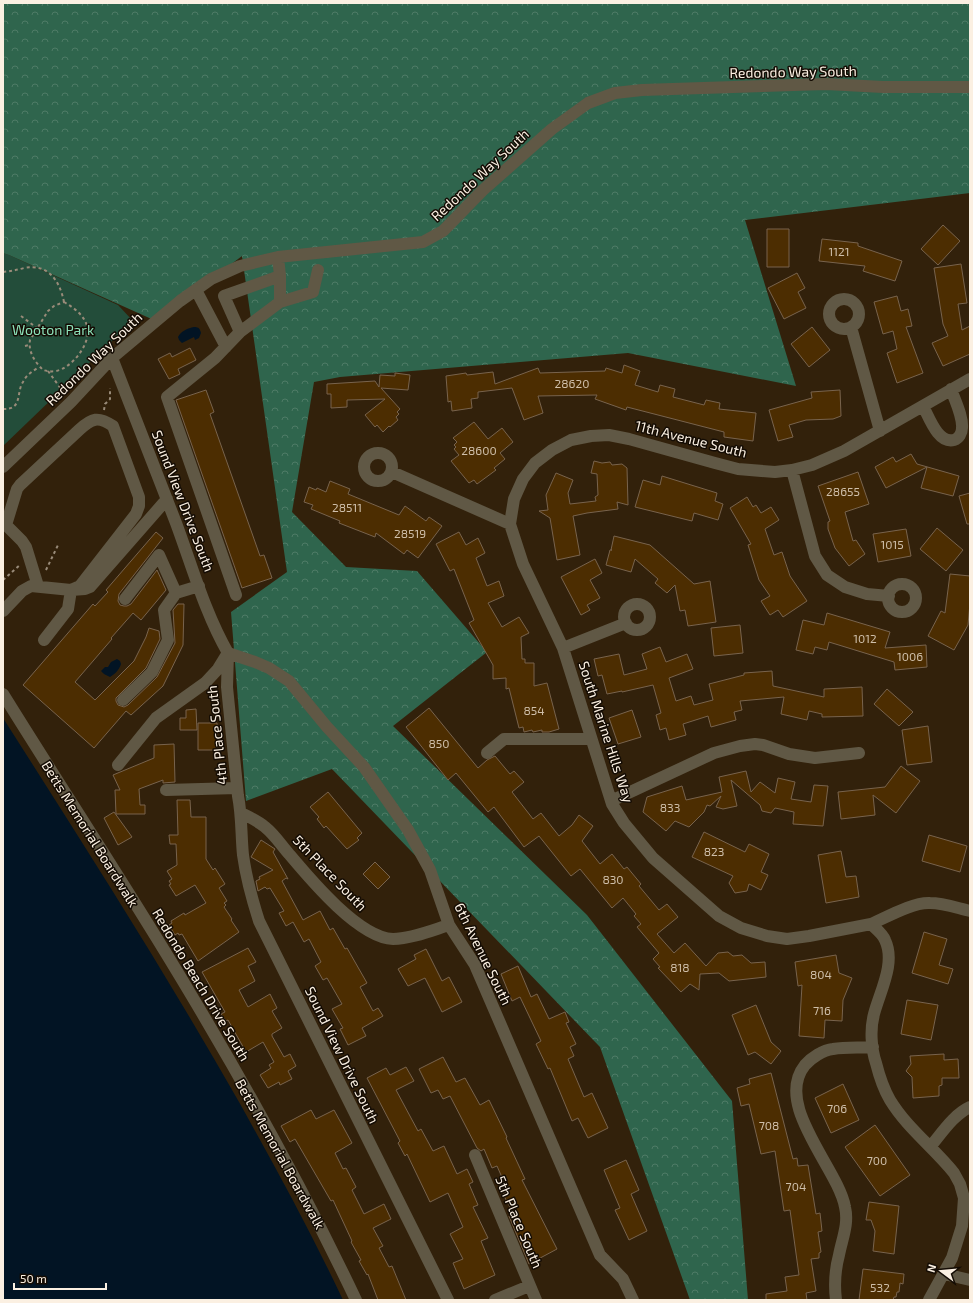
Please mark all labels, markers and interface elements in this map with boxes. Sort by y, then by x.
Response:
street label: Redondo Way South [729,62,857,81]
street label: Redondo Way South [427,125,532,224]
house number: 1121 [828,244,850,258]
street label: Redondo Way South [42,308,145,409]
park label: Wooton Park [12,321,94,338]
house number: 28620 [555,376,589,390]
street label: 11th Avenue South [633,416,749,461]
street label: Sound View Drive South [149,428,218,574]
house number: 28600 [461,443,497,457]
house number: 28655 [826,484,860,498]
house number: 28511 [332,500,362,514]
house number: 28519 [394,526,426,540]
house number: 1015 [880,537,904,551]
house number: 1012 [853,631,877,645]
house number: 1006 [897,649,923,663]
street label: South Marine Hills Way [576,659,638,805]
street label: 4th Place South [203,684,230,786]
house number: 854 [523,703,545,717]
house number: 850 [429,736,449,750]
street label: Betts Memorial Boardwalk [38,758,142,910]
house number: 833 [660,800,680,814]
street label: 5th Place South [290,831,371,914]
house number: 823 [704,844,724,858]
house number: 830 [602,872,624,886]
street label: 6th Avenue South [451,900,516,1008]
street label: Redondo Beach Drive South [149,905,254,1064]
house number: 818 [670,960,690,974]
house number: 804 [810,967,832,981]
street label: Sound View Drive South [302,984,383,1126]
house number: 716 [813,1003,831,1017]
street label: Betts Memorial Boardwalk [232,1076,329,1232]
house number: 706 [827,1101,847,1115]
house number: 708 [759,1118,779,1132]
house number: 700 [867,1153,887,1167]
street label: 5th Place South [492,1173,547,1271]
house number: 704 [786,1179,806,1193]
north arrow [921,1251,961,1291]
text: N [924,1262,938,1274]
scale bar [14,1265,106,1291]
text: 50 m [20,1271,47,1285]
house number: 532 [870,1280,890,1294]

